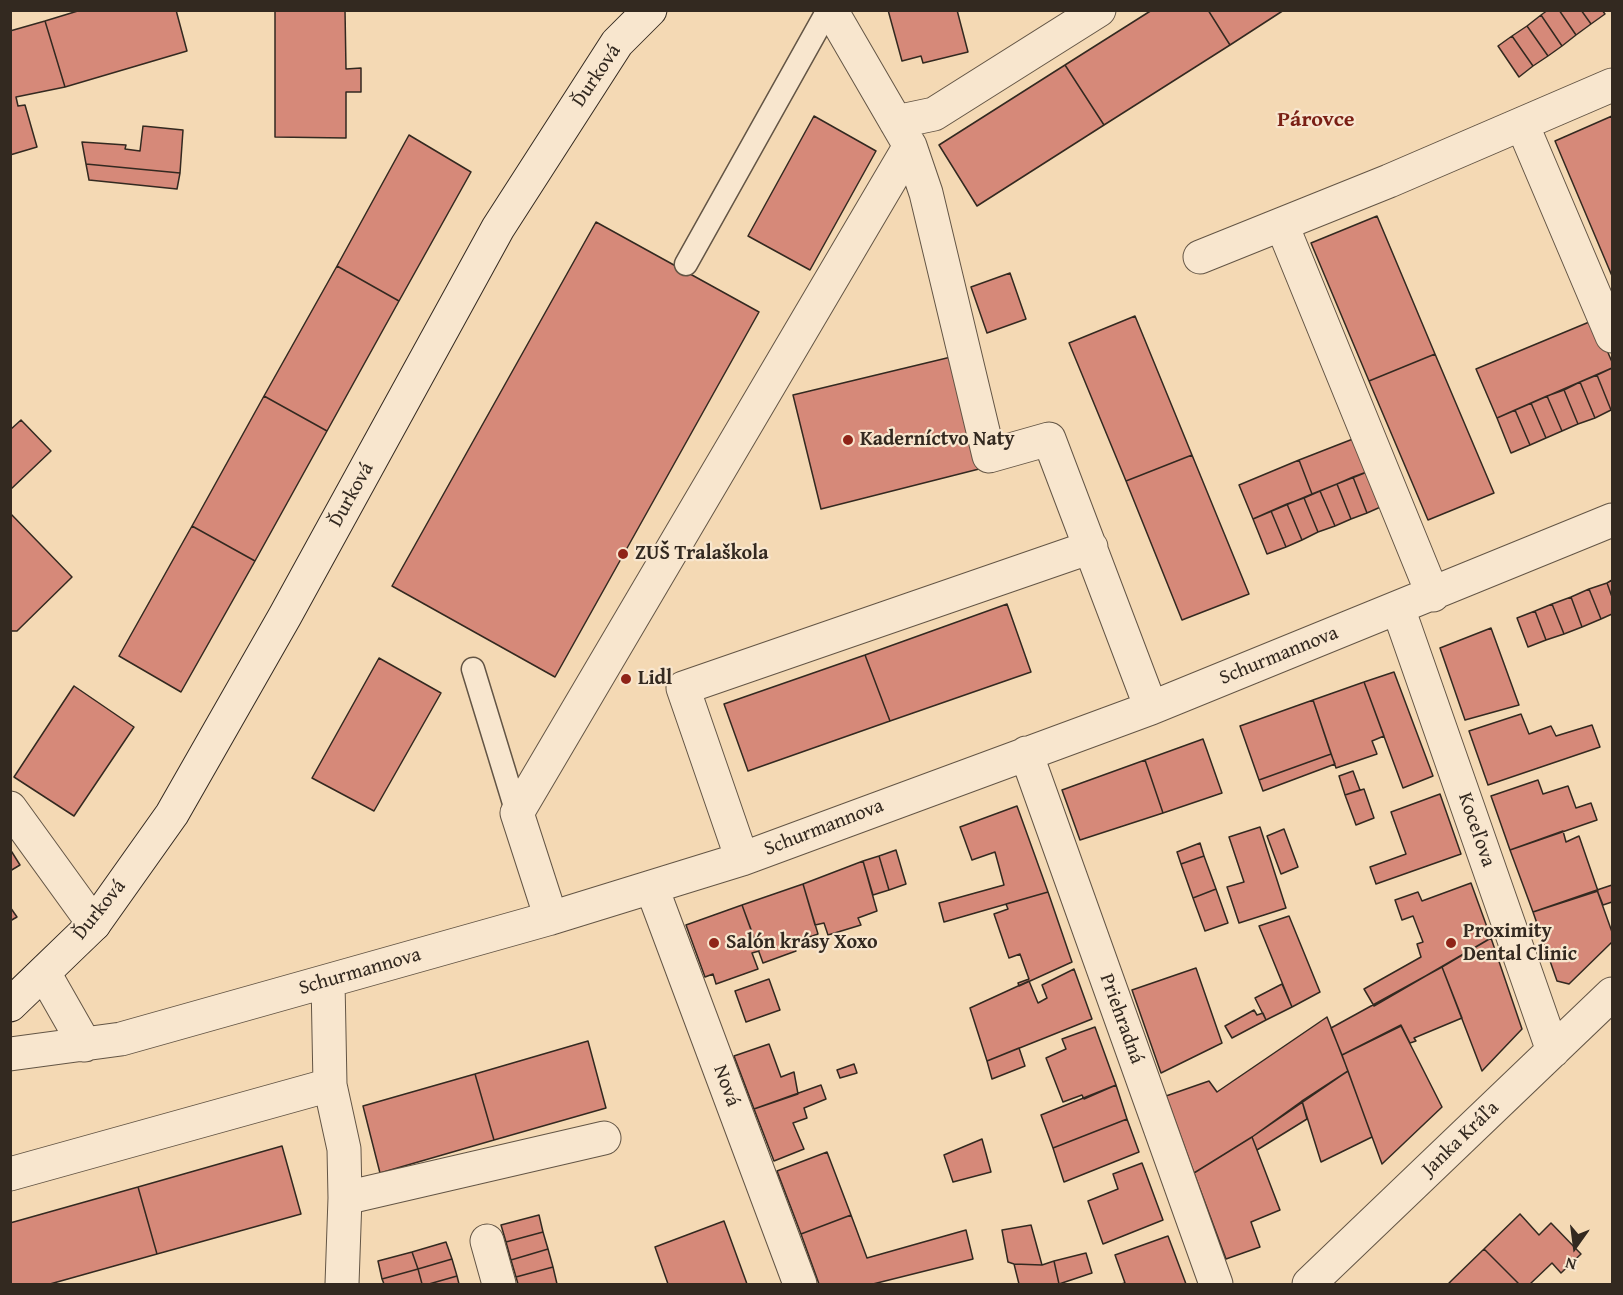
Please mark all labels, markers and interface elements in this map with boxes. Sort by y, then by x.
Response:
street label: Ďurková [567,40,627,112]
district label: Párovce [1277,107,1355,133]
place label: Kaderníctvo Naty [860,428,1015,452]
marker: Kaderníctvo Naty [841,433,855,447]
street label: Ďurková [324,458,380,532]
place label: ZUŠ Tralaškola [635,542,769,566]
marker: ZUŠ Tralaškola [616,547,630,561]
street label: Schurmannova [1216,621,1342,691]
place label: Lidl [638,667,672,691]
marker: Lidl [619,672,633,686]
street label: Koceľova [1452,790,1500,870]
street label: Schurmannova [761,794,887,862]
street label: Ďurková [69,875,131,945]
place label: Proximity Dental Clinic [1463,920,1577,967]
place label: Salón krásy Xoxo [726,931,878,955]
marker: Salón krásy Xoxo [707,936,721,950]
marker: Proximity Dental Clinic [1444,936,1458,950]
street label: Schurmannova [296,943,424,1001]
street label: Priehradná [1094,971,1148,1067]
street label: Nová [707,1062,745,1110]
street label: Janka Kráľa [1418,1096,1504,1182]
north arrow [1545,1217,1605,1277]
text: N [1563,1252,1579,1277]

